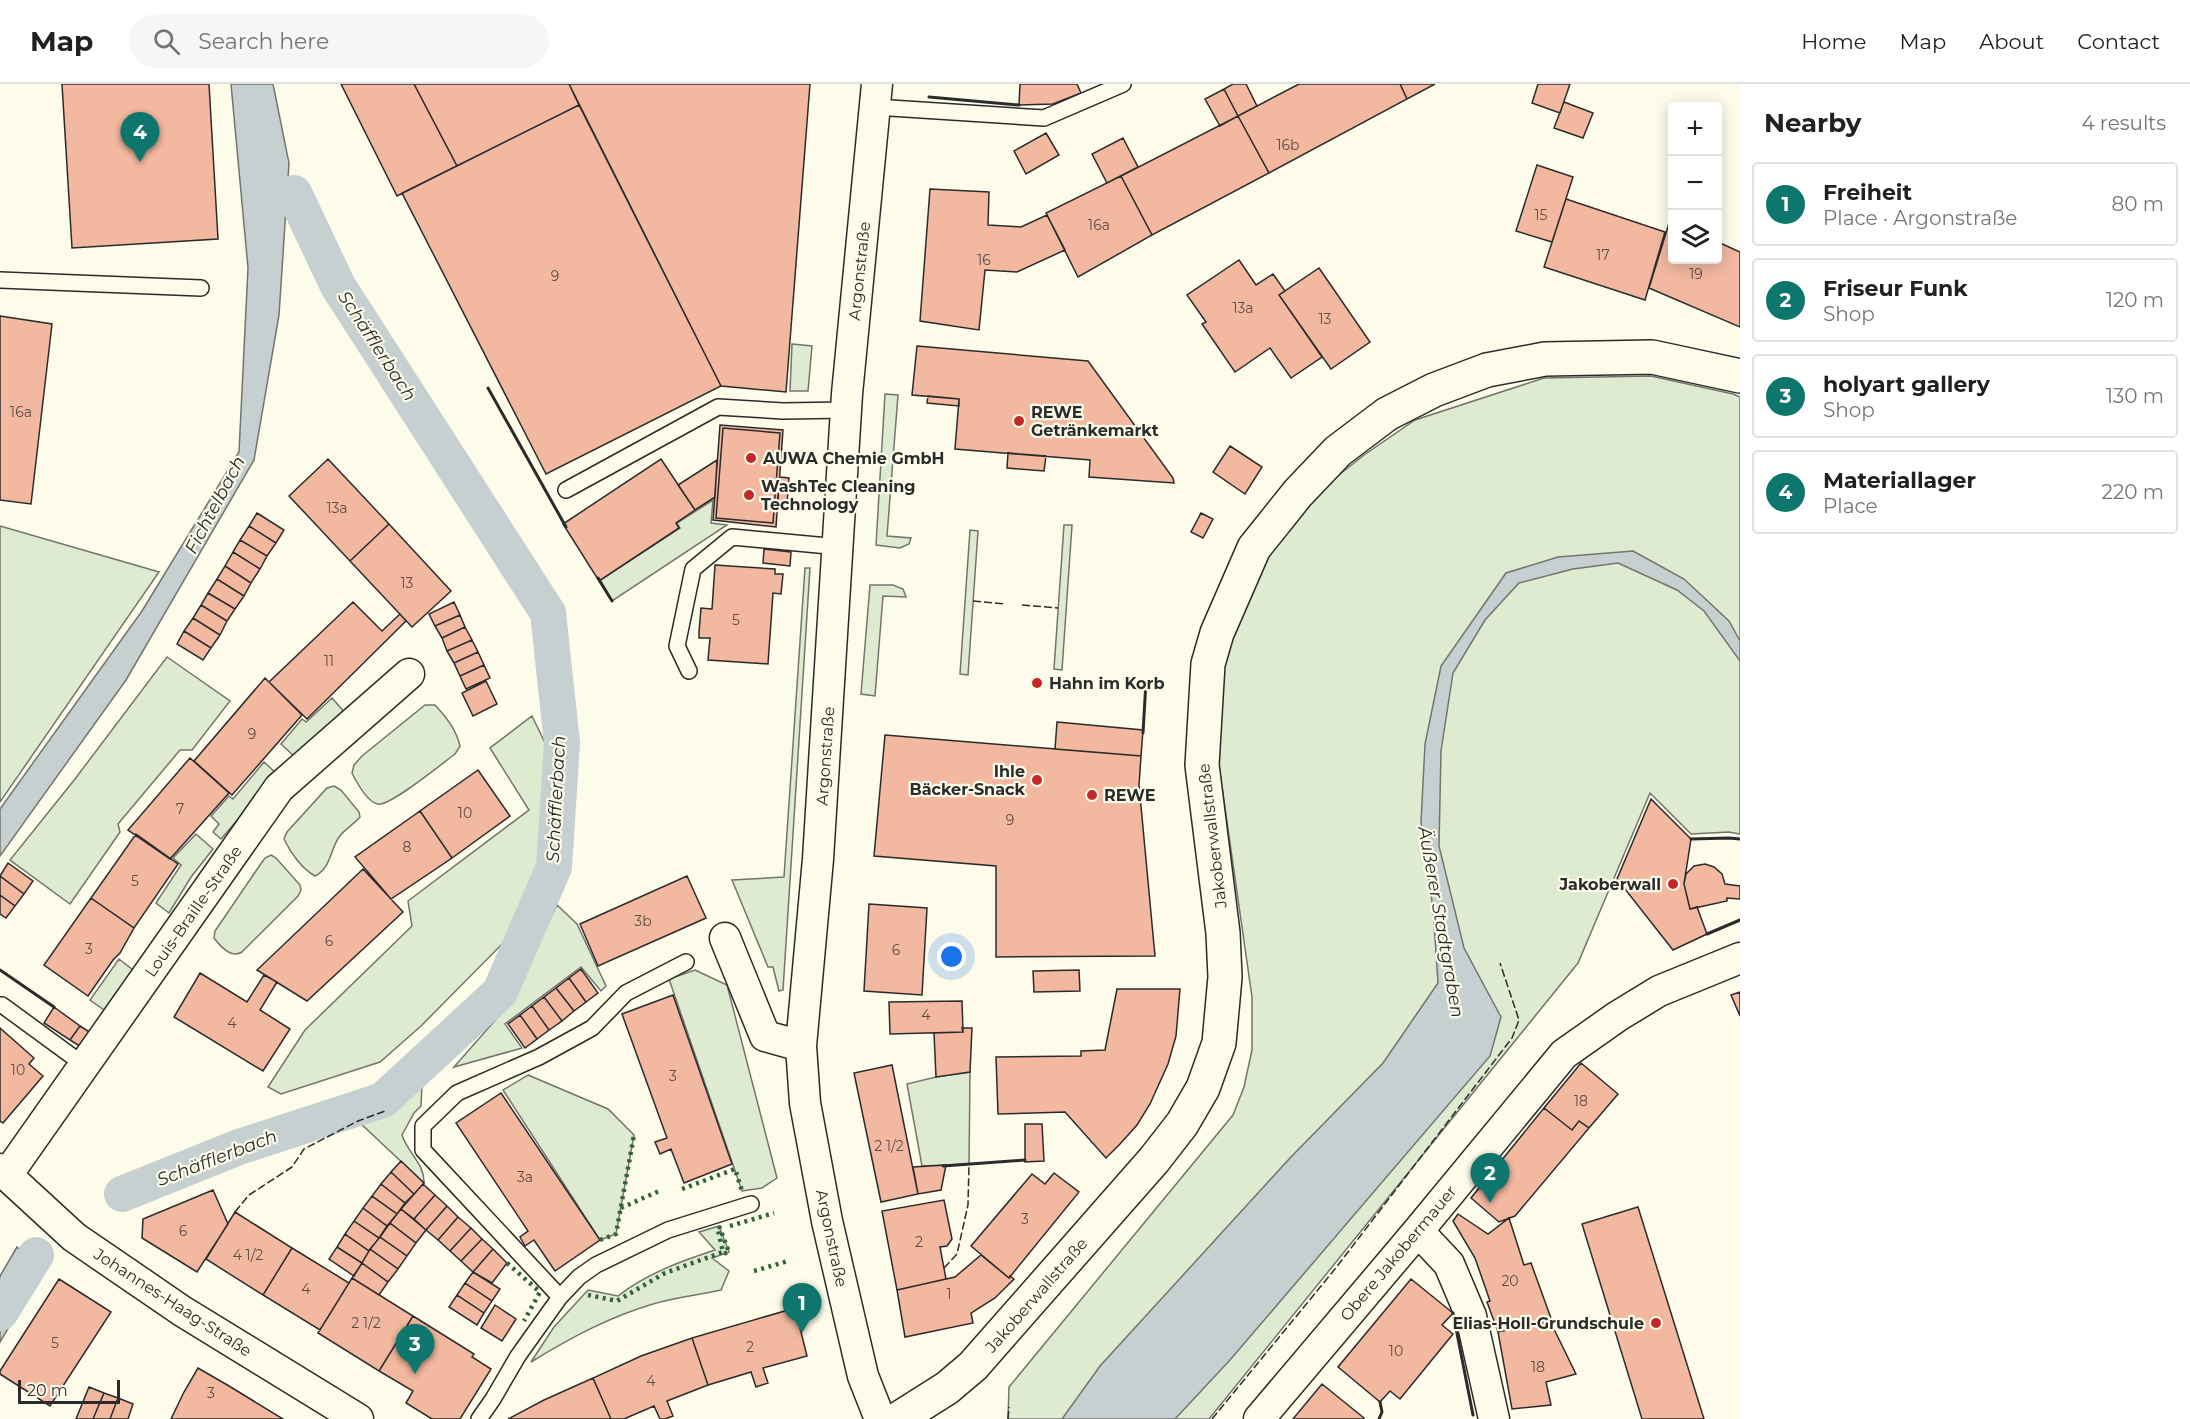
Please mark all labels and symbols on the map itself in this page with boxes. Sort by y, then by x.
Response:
pin: 4 [120,112,160,162]
house number: 16b [1276,136,1300,154]
house number: 15 [1535,206,1548,224]
house number: 16a [1088,216,1110,234]
street label: Argonstraße [845,221,874,321]
house number: 17 [1596,246,1610,264]
house number: 16 [977,251,991,269]
house number: 19 [1689,265,1703,283]
house number: 9 [551,267,559,285]
water label: Schäfflerbach [333,287,421,405]
house number: 13a [1232,299,1254,317]
house number: 13 [1319,310,1332,328]
house number: 16a [10,403,32,421]
place label: REWE Getränkemarkt [1031,403,1159,440]
marker: REWE Getränkemarkt [1012,414,1026,428]
place label: AUWA Chemie GmbH [762,449,945,468]
marker: AUWA Chemie GmbH [744,451,758,465]
water label: Fichtelbach [180,452,250,558]
place label: WashTec Cleaning Technology [761,477,916,514]
marker: WashTec Cleaning Technology [742,488,756,502]
house number: 13a [326,499,348,517]
house number: 13 [401,574,414,592]
house number: 5 [732,611,740,629]
house number: 11 [324,652,334,670]
place label: Hahn im Korb [1049,674,1164,693]
marker: Hahn im Korb [1030,676,1044,690]
street label: Argonstraße [813,706,838,806]
house number: 9 [248,725,256,743]
water label: Schäfflerbach [542,735,570,863]
place label: Ihle Bäcker-Snack [909,762,1026,799]
street label: Jakoberwallstraße [1194,763,1231,910]
marker: Ihle Bäcker-Snack [1030,773,1044,787]
place label: REWE [1104,786,1155,805]
marker: REWE [1085,788,1099,802]
house number: 7 [176,800,184,818]
house number: 10 [458,804,472,822]
house number: 9 [1006,811,1014,829]
water label: Äußerer Stadtgraben [1413,824,1469,1019]
house number: 8 [403,838,412,856]
street label: Louis-Braille-Straße [141,842,246,981]
house number: 5 [131,872,139,890]
place label: Jakoberwall [1558,875,1661,894]
marker: Jakoberwall [1666,877,1680,891]
house number: 3b [634,912,652,930]
house number: 6 [325,932,334,950]
house number: 3 [85,940,93,958]
house number: 6 [892,941,901,959]
your location [937,942,966,971]
house number: 4 [921,1006,931,1024]
house number: 4 [227,1014,237,1032]
house number: 10 [11,1061,25,1079]
house number: 3 [669,1067,677,1085]
house number: 18 [1574,1092,1588,1110]
water label: Schäfflerbach [154,1125,280,1191]
house number: 2 1/2 [874,1137,904,1155]
pin: 2 [1470,1154,1510,1203]
house number: 3a [517,1168,533,1186]
street label: Obere Jakobermauer [1336,1182,1461,1325]
street label: Argonstraße [812,1188,851,1289]
house number: 3 [1021,1210,1029,1228]
house number: 6 [179,1222,188,1240]
house number: 2 [915,1233,923,1251]
street label: Jakoberwallstraße [981,1234,1091,1357]
street label: Johannes-Haag-Straße [90,1244,255,1361]
house number: 4 1/2 [233,1246,263,1264]
house number: 20 [1501,1272,1519,1290]
house number: 4 [301,1280,311,1298]
pin: 1 [782,1284,822,1333]
house number: 1 [946,1285,952,1303]
house number: 2 1/2 [351,1314,381,1332]
place label: Elias-Holl-Grundschule [1453,1314,1644,1333]
marker: Elias-Holl-Grundschule [1649,1316,1663,1330]
pin: 3 [396,1324,434,1374]
house number: 5 [51,1334,59,1352]
house number: 2 [746,1338,754,1356]
house number: 10 [1389,1342,1403,1360]
house number: 18 [1531,1358,1545,1376]
house number: 4 [646,1372,656,1390]
scale bar [18,1377,120,1404]
house number: 3 [207,1384,215,1402]

